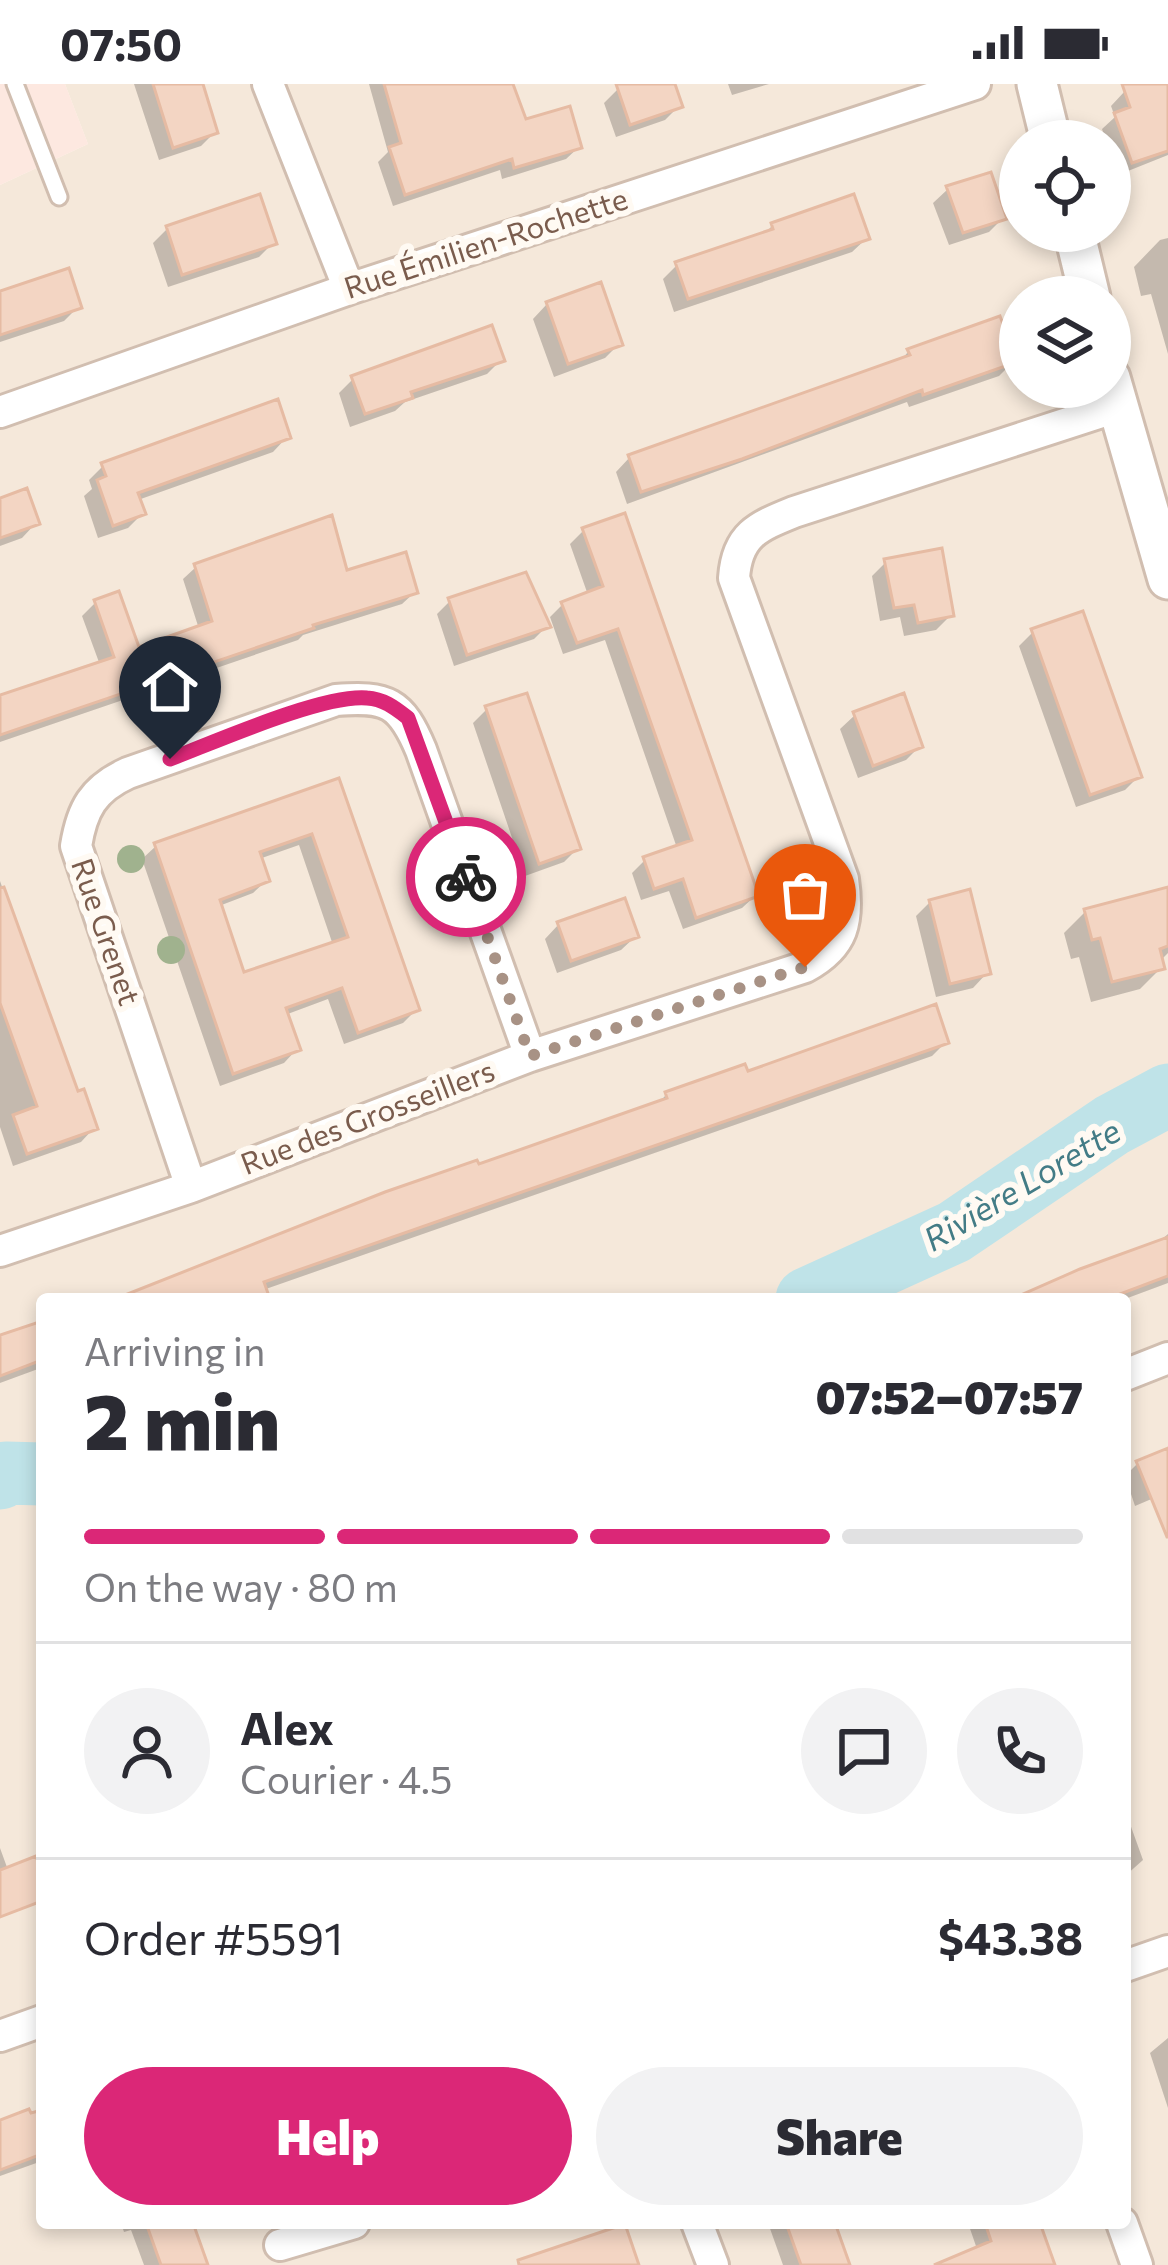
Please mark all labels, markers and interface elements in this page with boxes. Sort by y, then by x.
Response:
text: 07:50 [60,15,182,70]
map controls [999,120,1131,408]
button: locate [999,120,1131,252]
street label: Rue Émilien-Rochette [339,178,632,305]
button: layers [999,276,1131,408]
pin [119,636,221,759]
icon: home [137,654,203,720]
courier [406,817,526,937]
icon: bike [433,844,499,910]
pin [754,844,856,967]
street label: Rue Grenet [65,853,150,1009]
icon: bag [772,862,838,928]
street label: Rue des Grosseillers [235,1050,499,1181]
water label: Rivière Lorette [915,1109,1127,1259]
text: Arriving in [84,1326,265,1374]
text: 07:52–07:57 [816,1368,1083,1423]
text: 2 min [84,1371,280,1466]
text: On the way · 80 m [84,1562,398,1610]
button: person [84,1688,210,1814]
button: chat [801,1688,927,1814]
button: phone [957,1688,1083,1814]
text: Alex [240,1699,334,1754]
text: Courier · 4.5 [240,1754,452,1802]
text: Order #5591 [84,1909,343,1964]
text: $43.38 [938,1909,1083,1964]
button: Help [84,2067,572,2205]
button: Share [596,2067,1083,2205]

